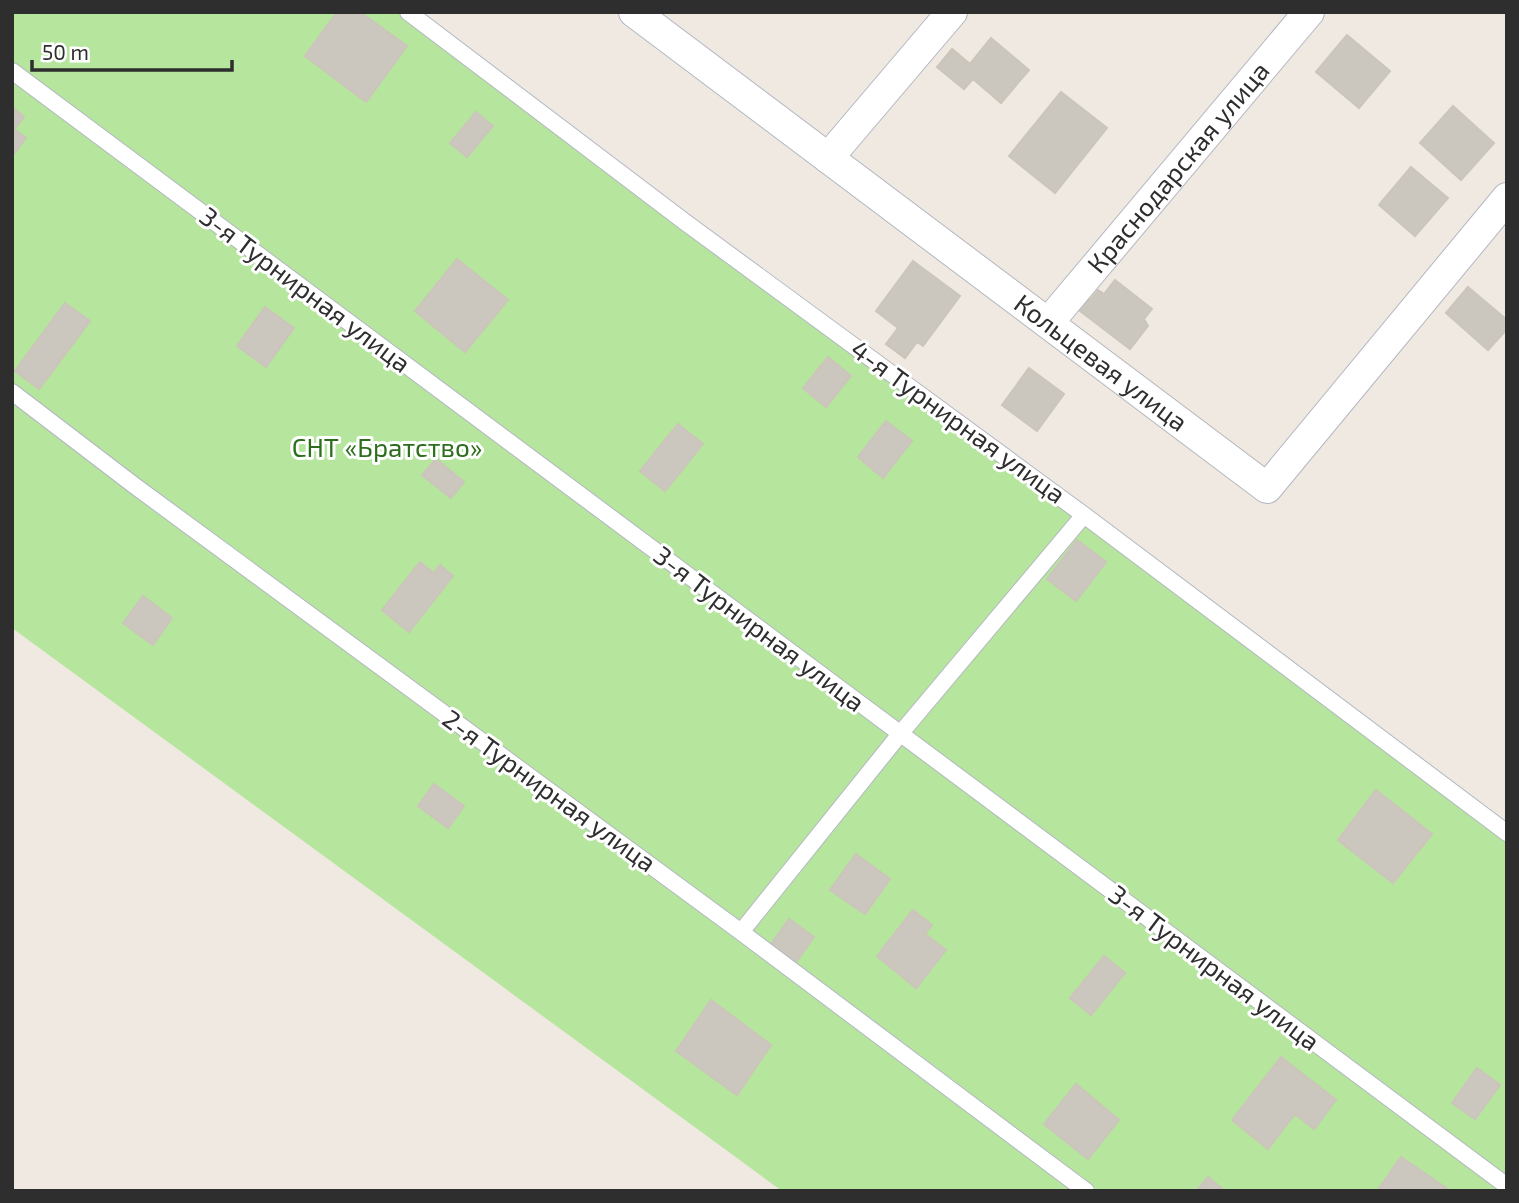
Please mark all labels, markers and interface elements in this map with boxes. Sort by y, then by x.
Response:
scale bar [32,28,231,72]
text: 50 m [42,39,89,64]
street label: Краснодарская улица [1080,55,1275,278]
street label: 3-я Турнирная улица [194,199,417,379]
street label: Кольцевая улица [1009,287,1194,437]
street label: 4-я Турнирная улица [845,333,1072,510]
park label: СНТ «Братство» [292,431,482,462]
street label: 3-я Турнирная улица [648,538,871,718]
street label: 2-я Турнирная улица [437,702,663,878]
street label: 3-я Турнирная улица [1103,877,1326,1057]

